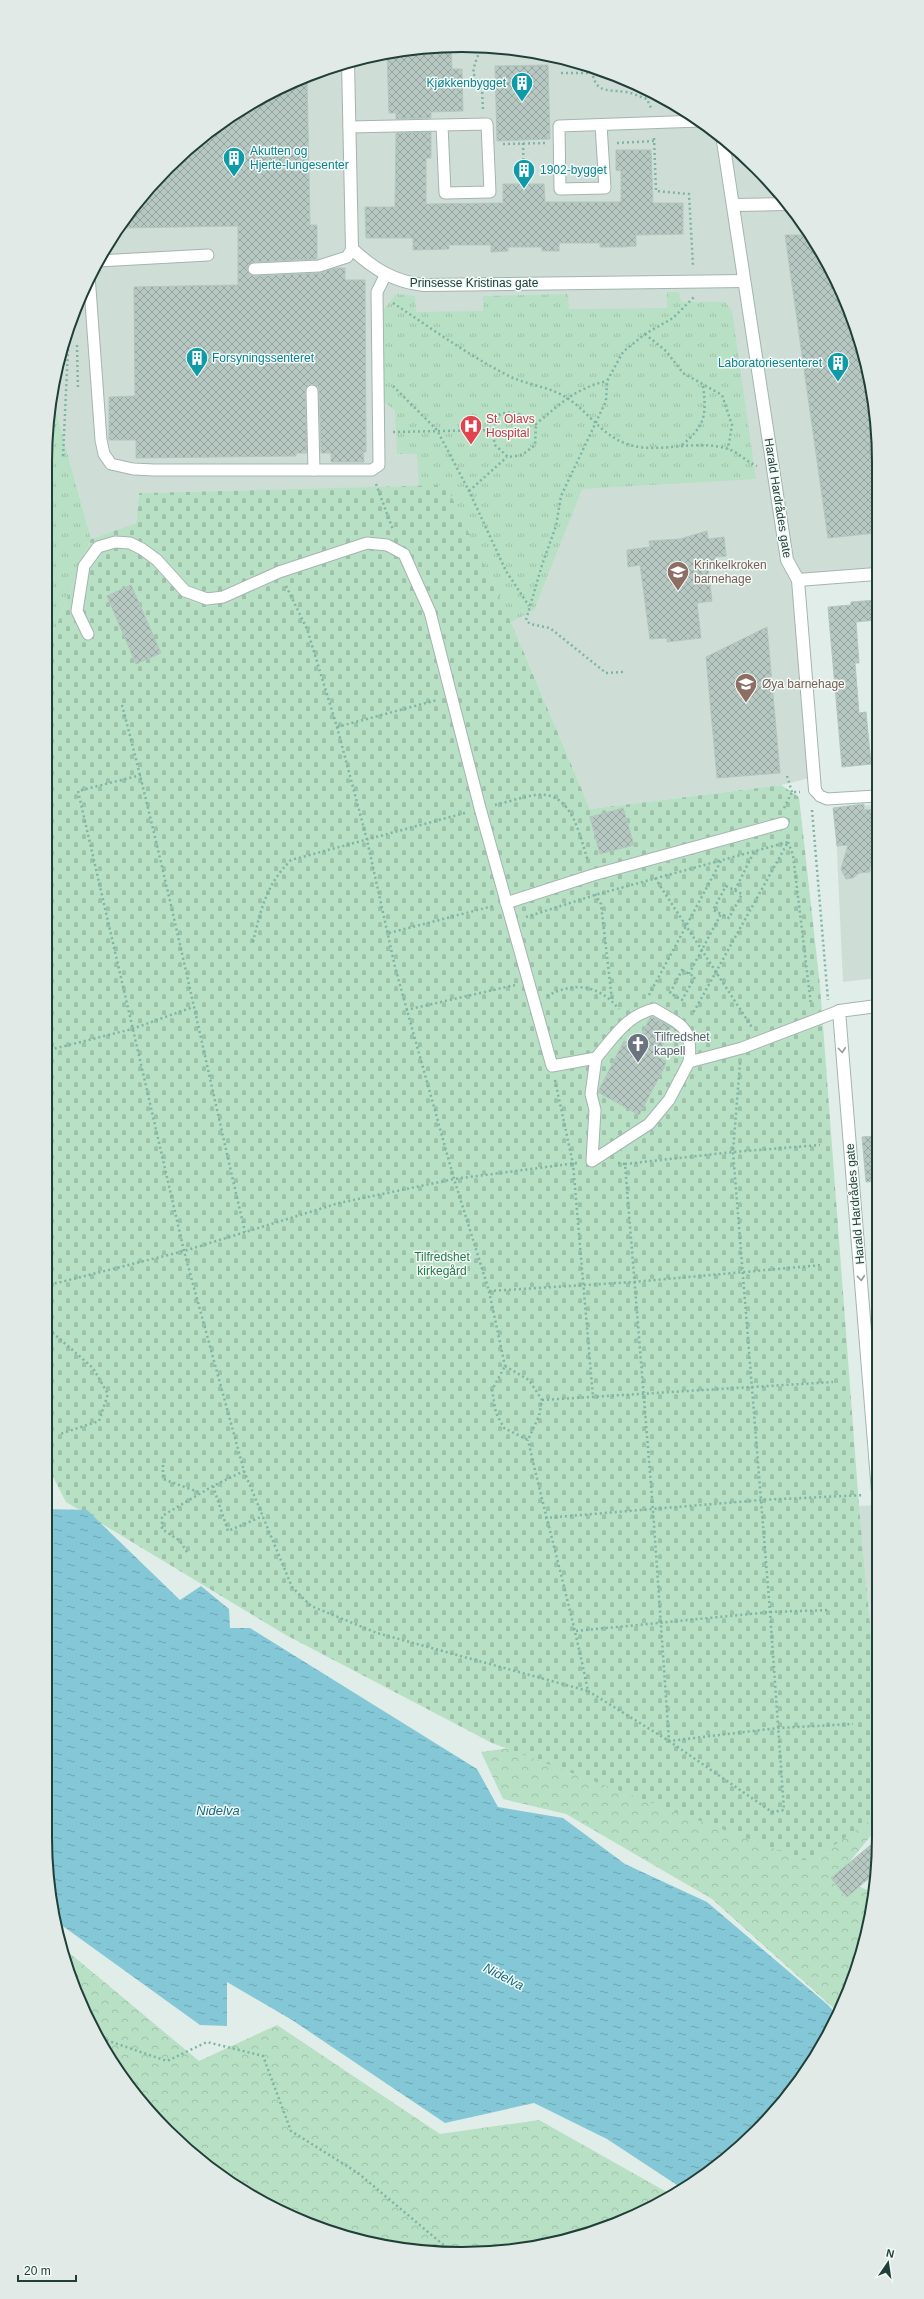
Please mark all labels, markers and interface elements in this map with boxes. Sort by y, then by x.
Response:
building icon: Kjøkkenbygget [509,70,535,103]
place label: Kjøkkenbygget [427,76,507,90]
place label: Akutten og Hjerte-lungesenter [250,144,349,172]
building icon: Akutten og Hjerte-lungesenter [221,145,247,178]
building icon: 1902-bygget [511,157,537,190]
place label: 1902-bygget [540,163,607,177]
street label: Prinsesse Kristinas gate [410,276,539,290]
building icon: Forsyningssenteret [184,345,210,378]
building icon: Laboratoriesenteret [825,350,851,383]
place label: Forsyningssenteret [212,351,315,365]
place label: Laboratoriesenteret [718,356,823,370]
place label: St. Olavs Hospital [486,412,535,440]
hospital icon: St. Olavs Hospital [458,413,484,446]
street label: Harald Hardrådes gate [762,437,794,559]
place label: Krinkelkroken barnehage [694,558,767,586]
school or university icon: Krinkelkroken barnehage [665,559,691,592]
school or university icon: Øya barnehage [733,671,759,704]
place label: Øya barnehage [762,677,845,691]
place label: Tilfredshet kapell [654,1030,710,1058]
church icon: Tilfredshet kapell [625,1031,651,1064]
one-way arrow [838,1047,847,1053]
street label: Harald Hardrådes gate [843,1143,867,1265]
park label: Tilfredshet kirkegård [414,1250,470,1278]
one-way arrow [856,1275,865,1281]
water label: Nidelva [196,1803,240,1818]
water label: Nidelva [481,1960,526,1993]
north arrow [868,2243,908,2283]
text: N [885,2247,896,2260]
scale bar [18,2257,76,2283]
text: 20 m [24,2264,51,2278]

